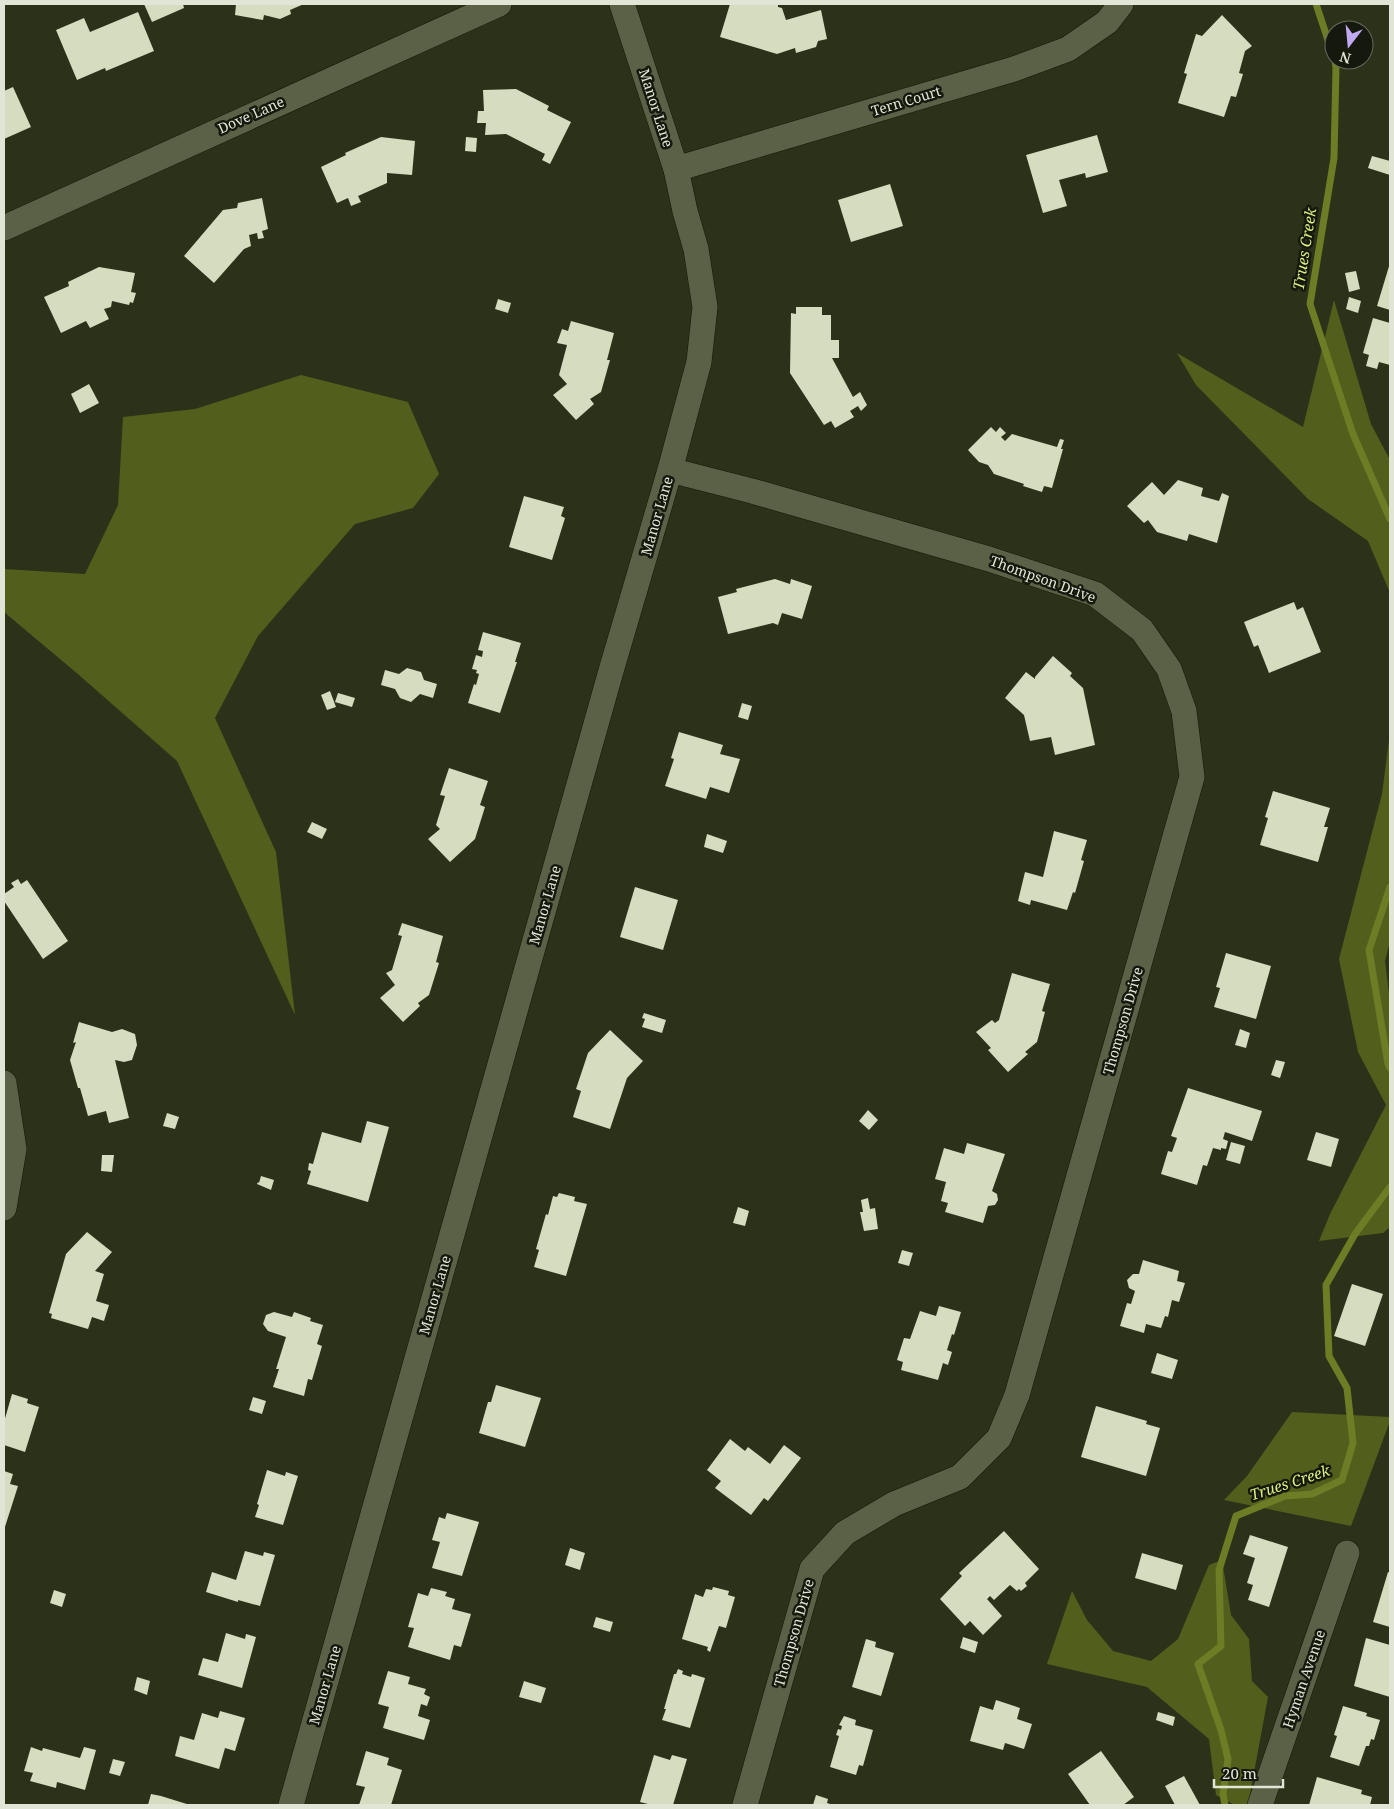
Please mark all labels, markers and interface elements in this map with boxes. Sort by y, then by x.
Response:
north arrow [1324,20,1374,70]
text: N [1337,47,1353,69]
street label: Manor Lane [635,66,678,150]
street label: Tern Court [869,81,943,120]
street label: Dove Lane [215,92,287,138]
water label: Trues Creek [1288,206,1320,291]
street label: Manor Lane [636,474,677,558]
street label: Thompson Drive [988,551,1099,606]
street label: Manor Lane [524,863,565,947]
street label: Thompson Drive [1098,965,1147,1077]
street label: Manor Lane [414,1253,455,1337]
water label: Trues Creek [1247,1460,1333,1504]
street label: Thompson Drive [769,1577,818,1689]
street label: Hyman Avenue [1278,1627,1329,1731]
street label: Manor Lane [304,1643,345,1727]
scale bar [1214,1756,1283,1788]
text: 20 m [1222,1763,1257,1783]

